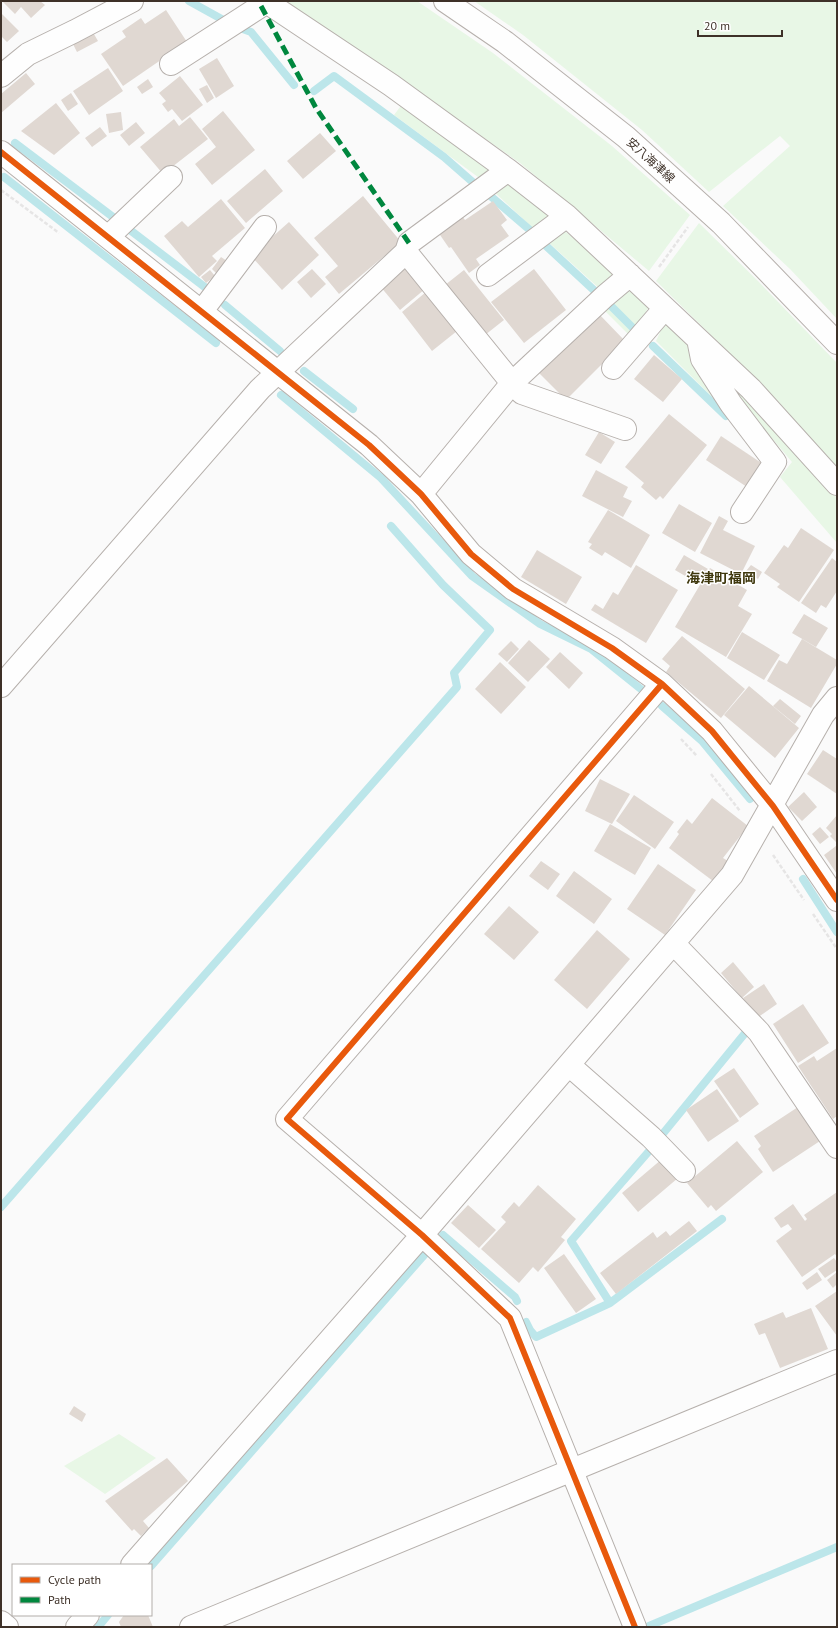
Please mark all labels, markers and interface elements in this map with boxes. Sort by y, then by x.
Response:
scale bar [698,12,782,38]
text: 20 m [704,18,730,33]
street label: 安八海津線 [624,134,678,186]
district label: 海津町福岡 [686,569,756,587]
legend [12,1564,152,1616]
text: Cycle path [48,1572,101,1587]
text: Path [48,1592,71,1607]

